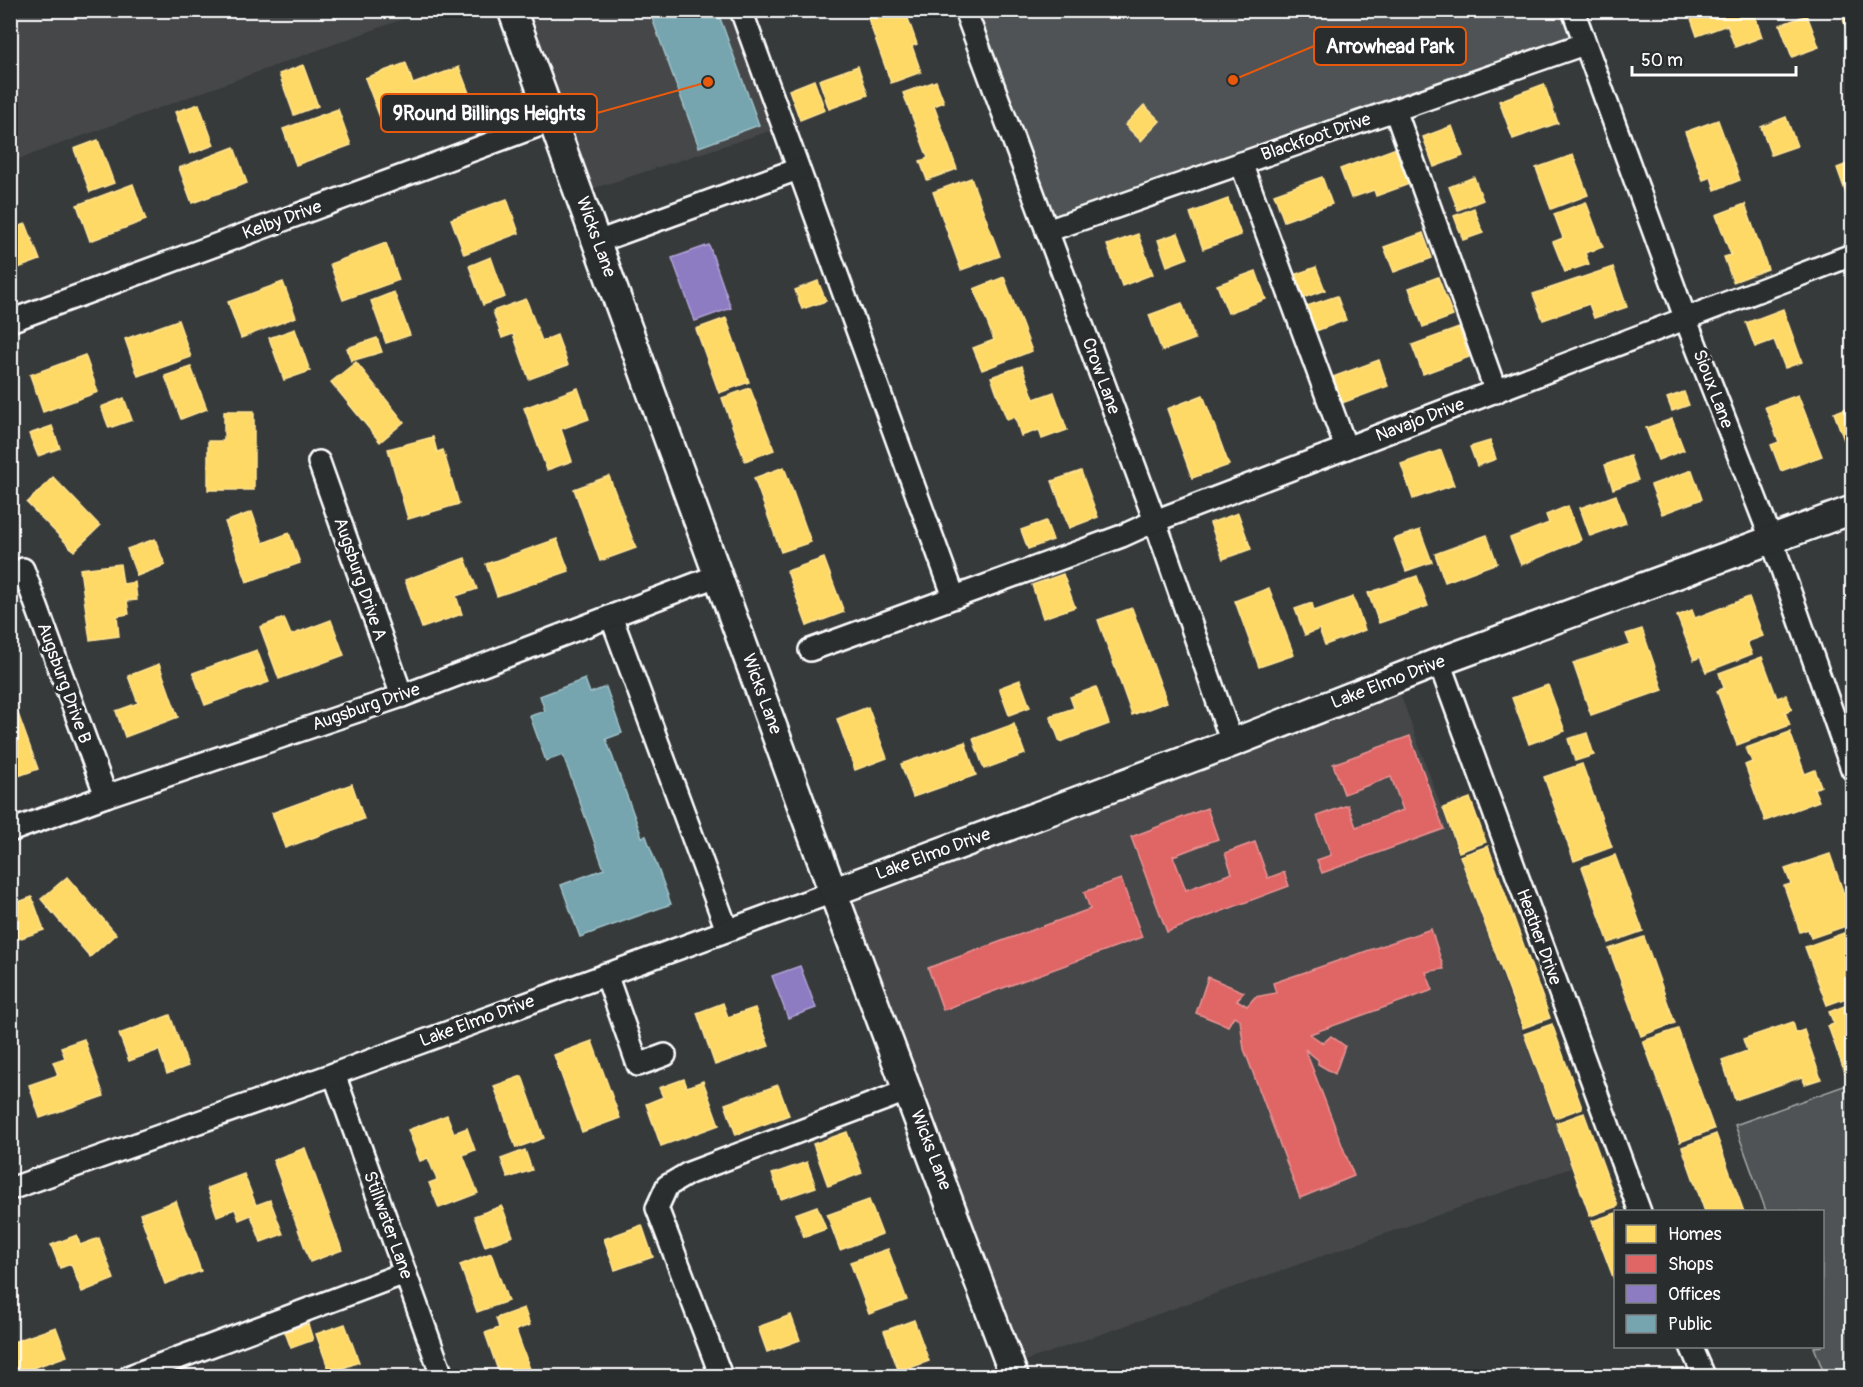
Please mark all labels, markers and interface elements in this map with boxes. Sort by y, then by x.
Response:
callout: Arrowhead Park [1314,27,1466,65]
text: Arrowhead Park [1326,34,1455,59]
scale bar [1632,39,1796,77]
text: 50 m [1641,49,1683,72]
callout: 9Round Billings Heights [381,94,597,132]
text: 9Round Billings Heights [393,101,585,126]
street label: Blackfoot Drive [1258,107,1374,167]
street label: Wicks Lane [571,193,621,281]
street label: Kelby Drive [239,195,325,245]
street label: Crow Lane [1077,335,1125,418]
street label: Sioux Lane [1688,346,1739,432]
street label: Navajo Drive [1372,393,1468,447]
street label: Augsburg Drive A [328,515,392,644]
street label: Augsburg Drive B [31,619,97,747]
street label: Wicks Lane [737,650,787,738]
street label: Lake Elmo Drive [1328,650,1448,714]
street label: Augsburg Drive [309,678,423,736]
street label: Lake Elmo Drive [872,823,994,885]
street label: Heather Drive [1511,886,1567,988]
street label: Lake Elmo Drive [416,990,538,1052]
street label: Wicks Lane [905,1107,957,1194]
street label: Stillwater Lane [358,1168,418,1282]
legend [1614,1210,1824,1348]
text: Homes [1668,1223,1721,1246]
text: Shops [1668,1253,1713,1276]
text: Offices [1668,1283,1720,1306]
text: Public [1668,1313,1712,1336]

